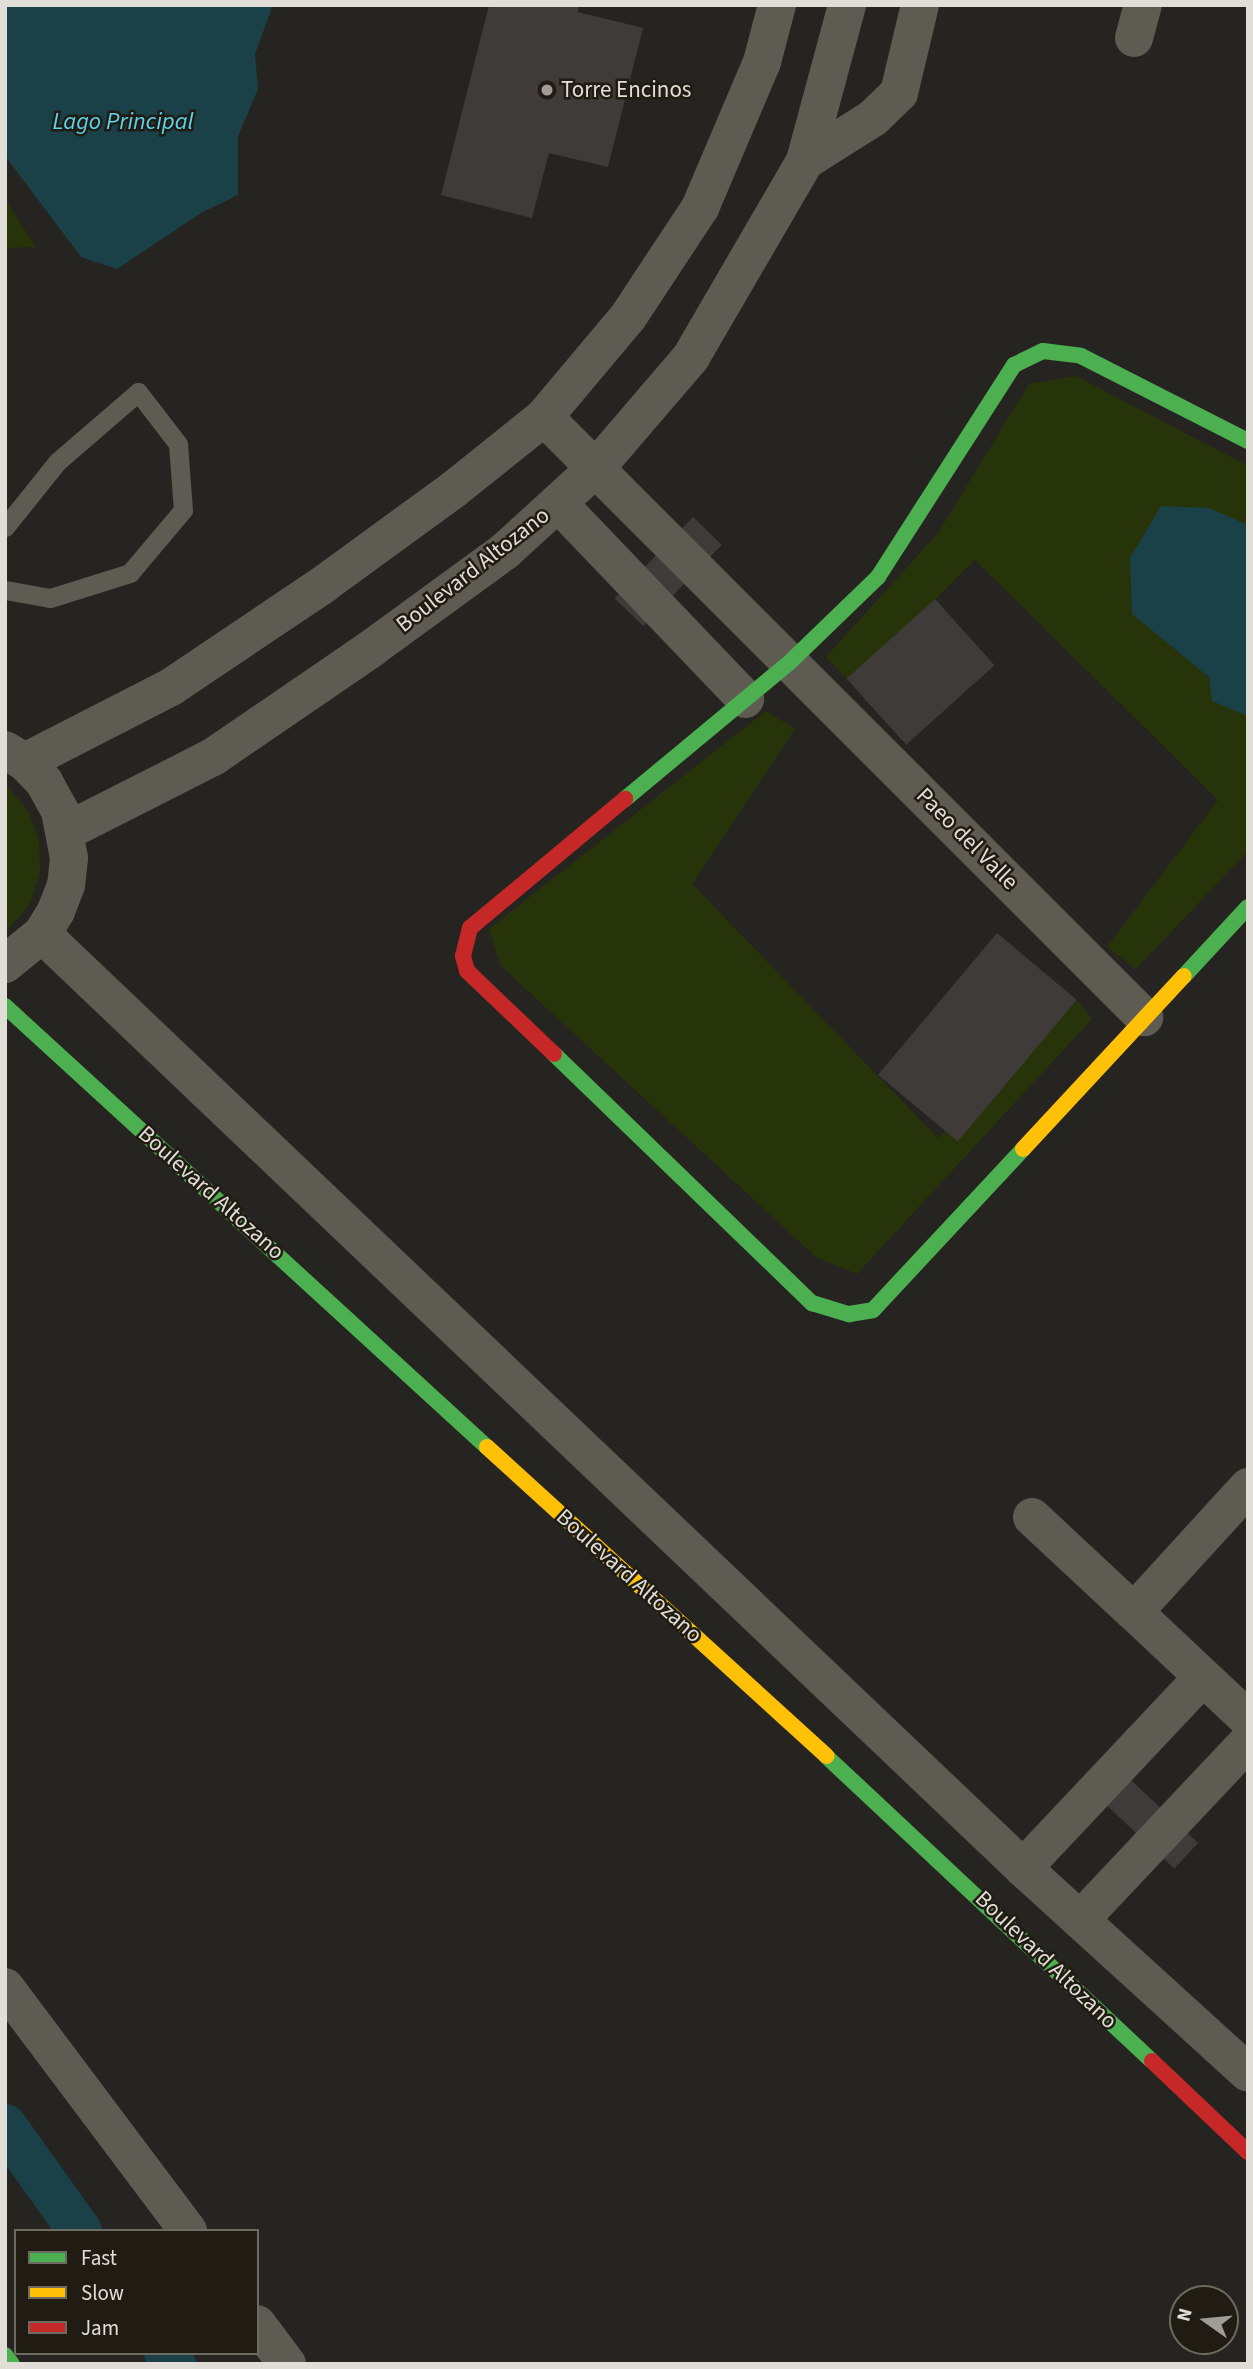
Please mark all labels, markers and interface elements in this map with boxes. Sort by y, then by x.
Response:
place label: Torre Encinos [561,76,691,104]
marker: Torre Encinos [539,82,555,98]
water label: Lago Principal [53,108,193,136]
street label: Boulevard Altozano [391,502,555,638]
street label: Paeo del Valle [910,782,1024,896]
street label: Boulevard Altozano [132,1120,290,1266]
street label: Boulevard Altozano [550,1503,708,1649]
street label: Boulevard Altozano [969,1885,1123,2035]
legend [14,2229,259,2355]
text: Fast [81,2243,117,2273]
text: Slow [81,2278,124,2308]
north arrow [1169,2285,1239,2355]
text: N [1170,2305,1200,2325]
text: Jam [81,2313,119,2343]

